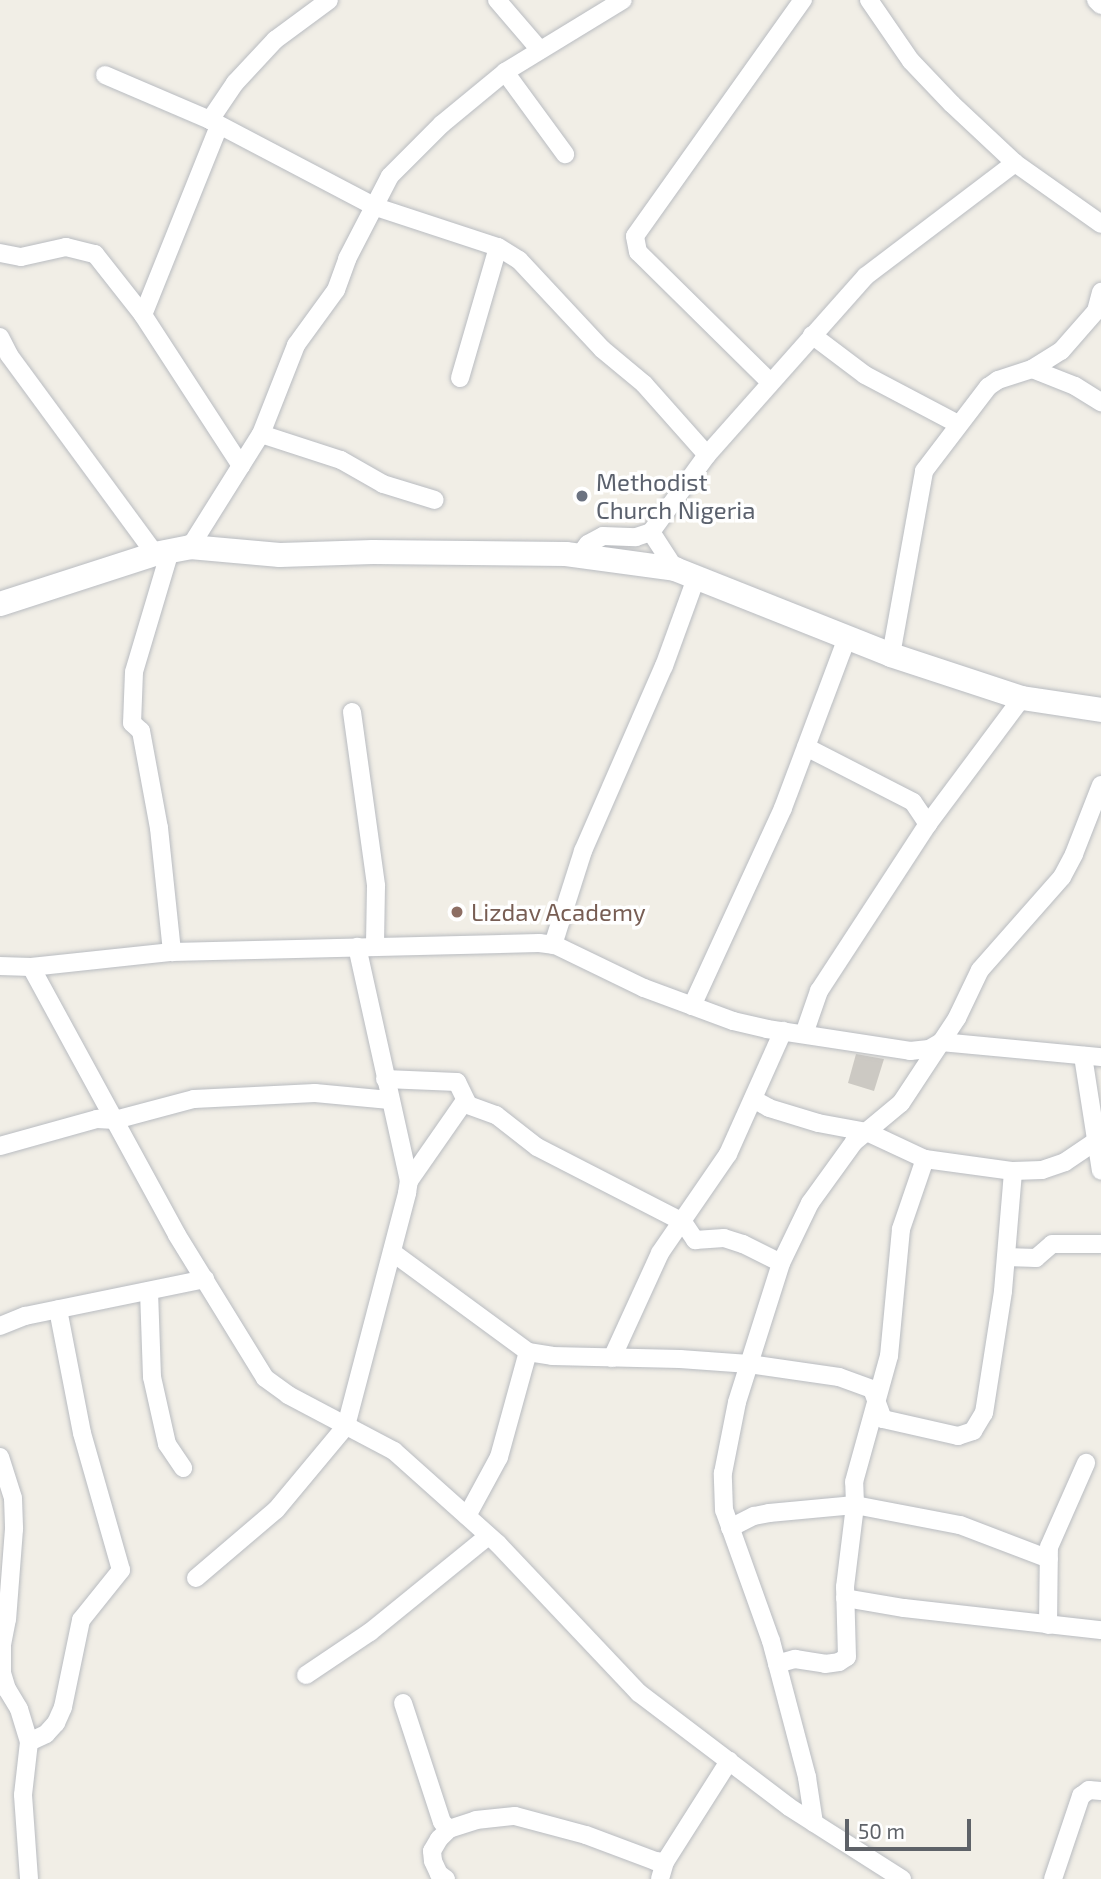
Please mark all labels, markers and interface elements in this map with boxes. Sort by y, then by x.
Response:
place label: Methodist Church Nigeria [596,468,755,524]
marker: Methodist Church Nigeria [574,488,590,504]
place label: Lizdav Academy [471,898,647,926]
marker: Lizdav Academy [449,904,465,920]
scale bar [849,1806,975,1850]
text: 50 m [858,1818,905,1843]

